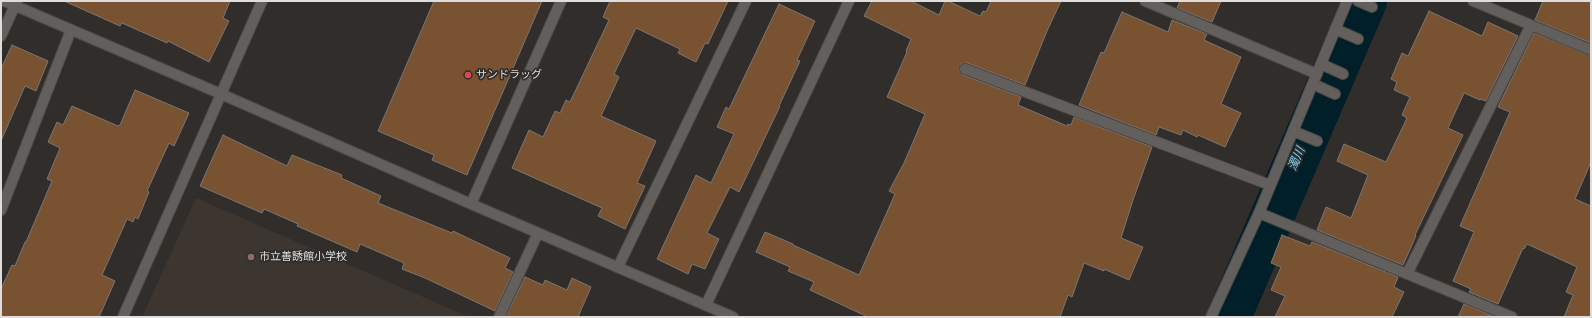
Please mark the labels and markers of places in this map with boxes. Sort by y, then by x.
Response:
place label: サンドラッグ [476,68,542,82]
marker: サンドラッグ [463,70,473,80]
place label: 市立善誘館小学校 [259,250,347,264]
marker: 市立善誘館小学校 [246,252,256,262]

